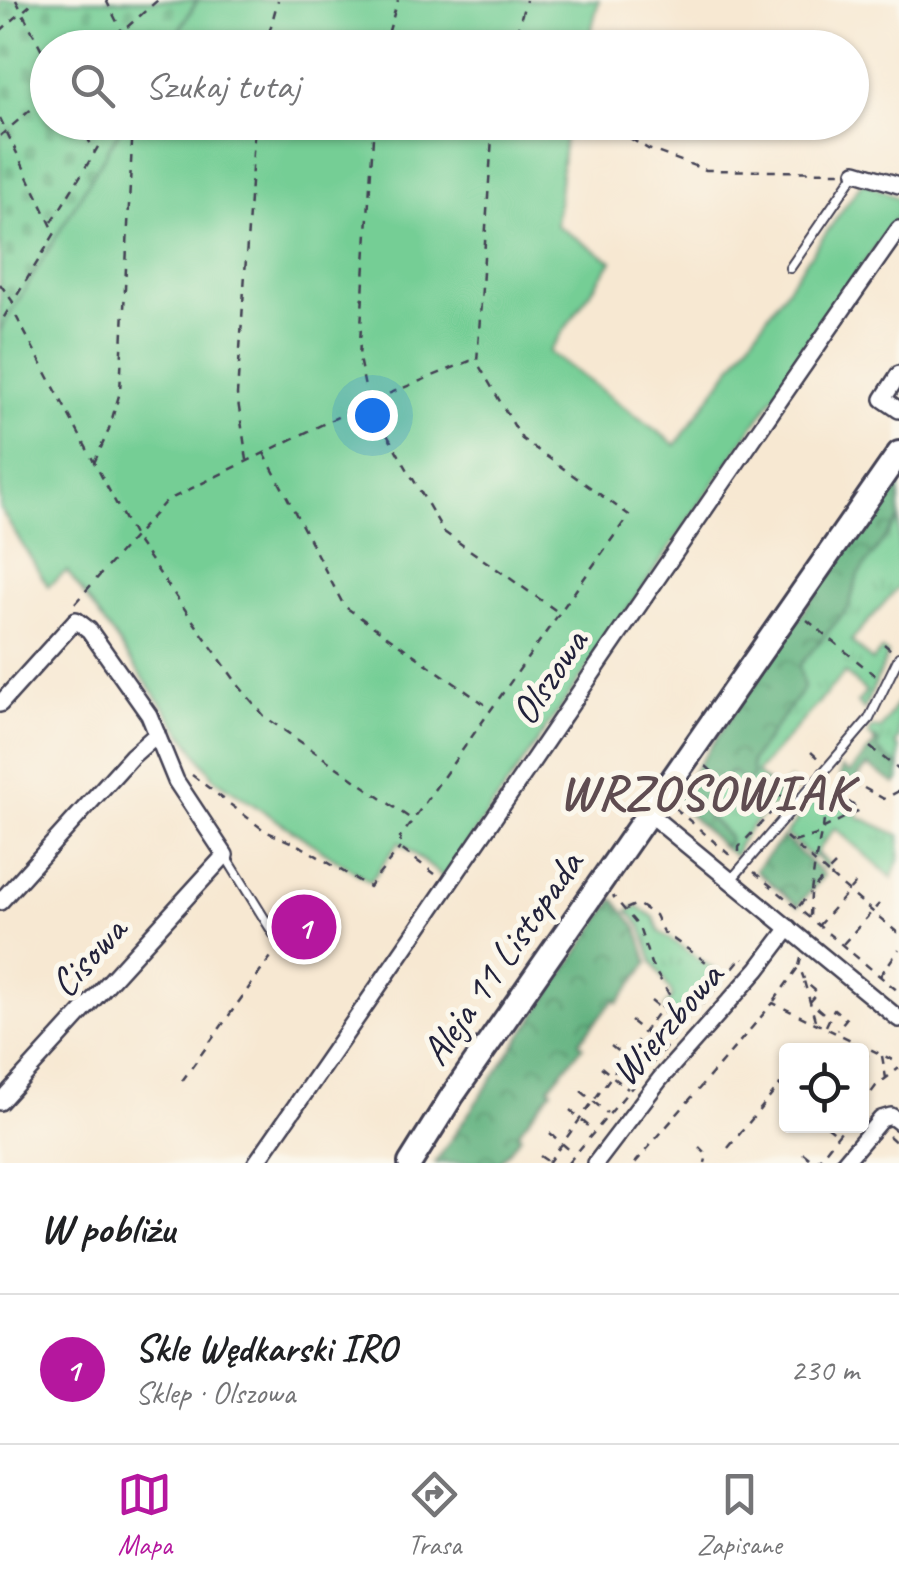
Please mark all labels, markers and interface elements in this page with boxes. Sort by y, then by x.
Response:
search box [30,30,869,140]
icon: search [65,58,120,113]
text: Szukaj tutaj [145,62,300,109]
your location [347,390,398,441]
street label: Olszowa [499,617,600,734]
district label: WRZOSOWIAK [559,761,860,824]
street label: Aleja 11 Listopada [410,839,596,1075]
pin: 1 [272,890,336,964]
street label: Cisowa [39,904,139,1008]
street label: Wierzbowa [600,950,736,1096]
map controls [779,1043,869,1133]
button: locate [779,1043,869,1133]
text: W pobliżu [40,1202,175,1255]
text: Skle Wędkarski IRO [135,1325,396,1372]
text: 1 [65,1349,80,1390]
text: 230 m [790,1349,859,1390]
text: Sklep · Olszowa [135,1372,295,1413]
tab: Mapa [117,1467,172,1562]
tab: Trasa [407,1467,462,1562]
tab: Zapisane [697,1467,782,1562]

